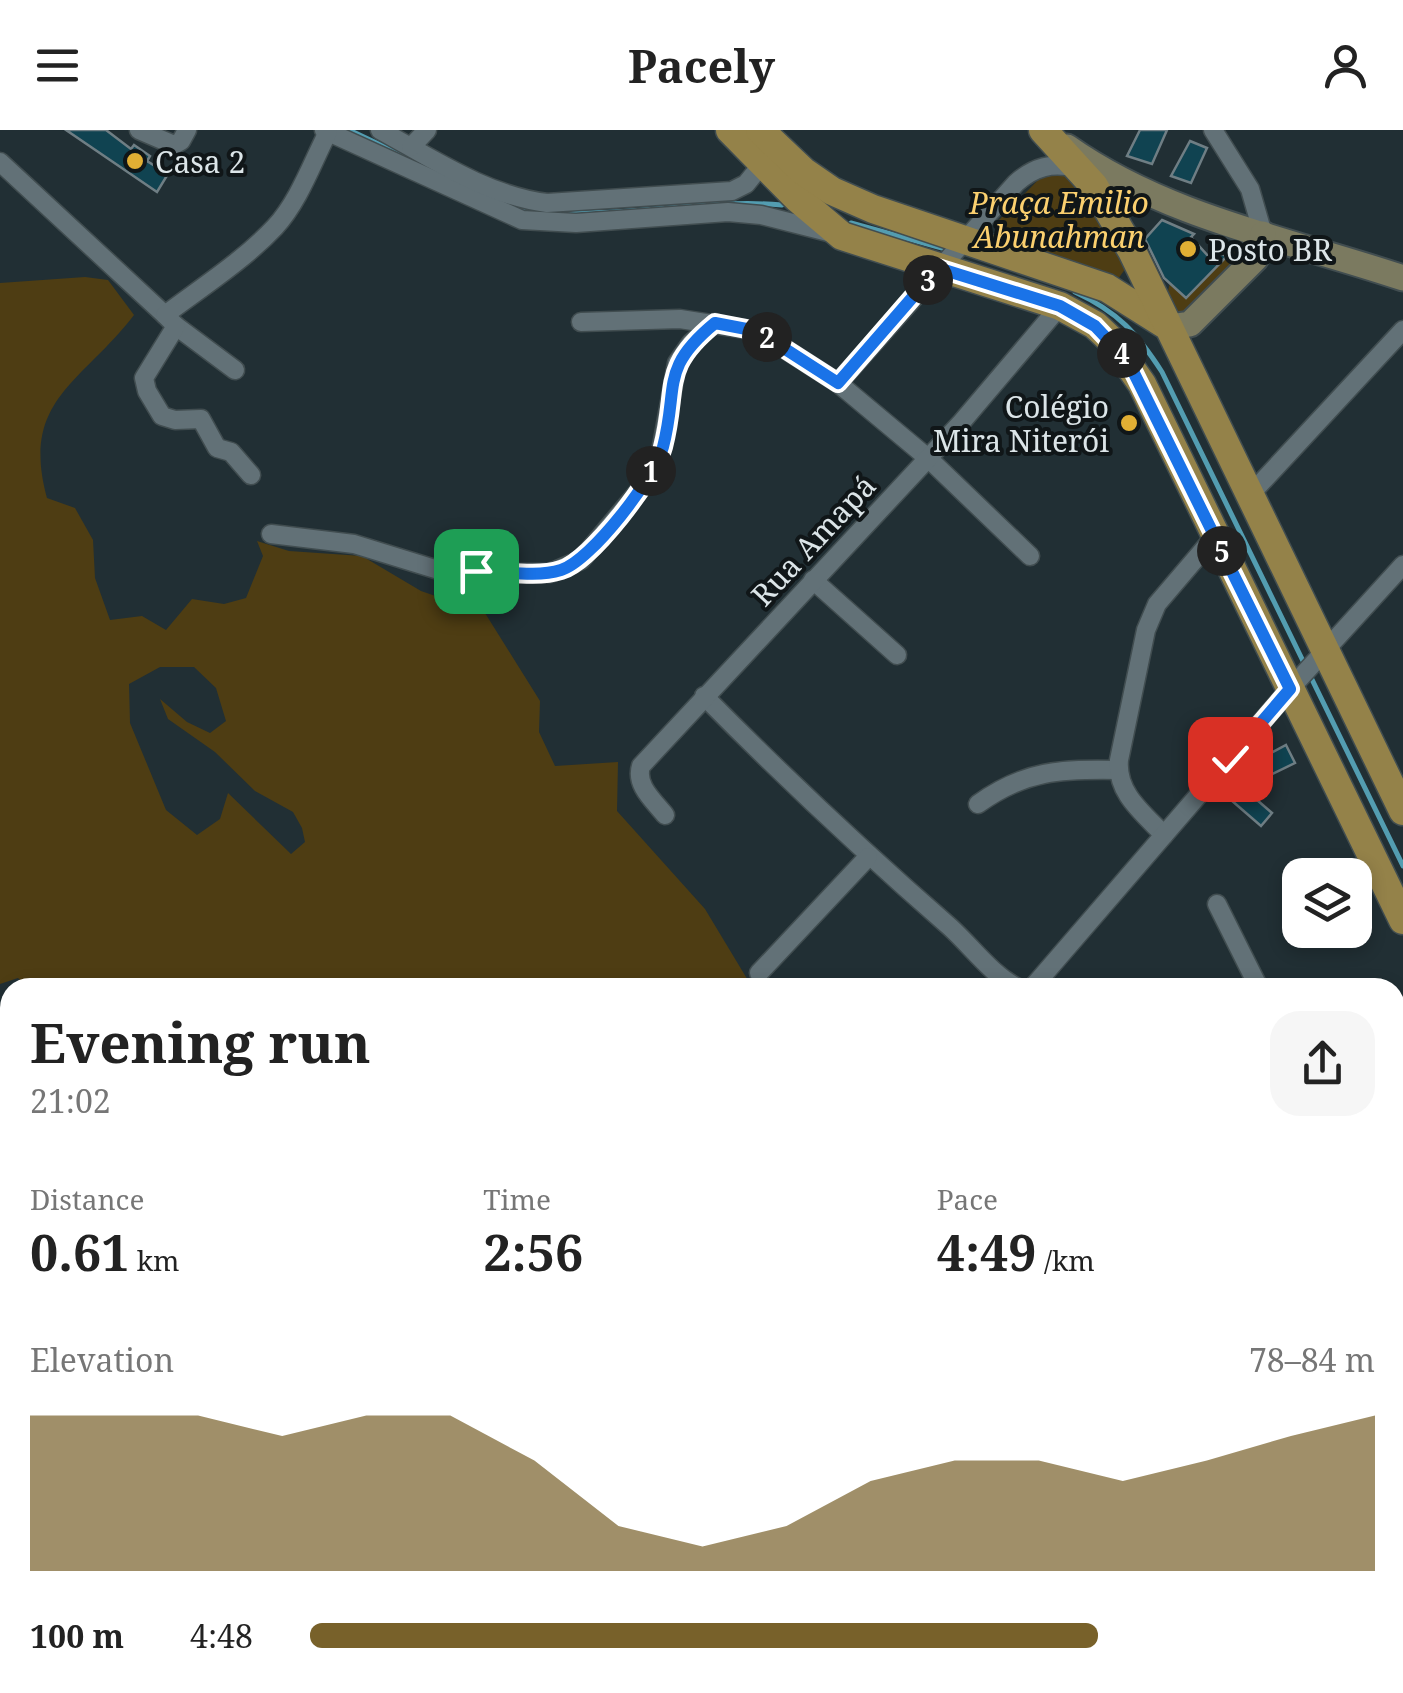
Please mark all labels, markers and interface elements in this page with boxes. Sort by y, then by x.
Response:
text: Pacely [628,35,775,96]
icon: menu [30,38,85,93]
icon: person [1318,38,1373,93]
place label: Casa 2 [155,141,245,182]
marker: Casa 2 [124,150,146,172]
park label: Praça Emilio Abunahman [968,182,1149,257]
place label: Posto BR [1208,229,1332,270]
marker: Posto BR [1177,238,1199,260]
pin: 3 [903,255,953,305]
text: 3 [920,261,936,299]
pin: 2 [742,312,792,362]
text: 2 [759,318,775,356]
pin: 4 [1097,328,1147,378]
text: 4 [1114,334,1130,372]
place label: Colégio Mira Niterói [933,386,1109,461]
marker: Colégio Mira Niterói [1118,412,1140,434]
pin: 1 [626,446,676,496]
text: 1 [643,452,659,490]
street label: Rua Amapá [742,466,884,614]
pin: 5 [1197,526,1247,576]
pin [434,529,519,614]
text: 5 [1214,532,1230,570]
icon: arrive [449,544,504,599]
pin [1188,717,1273,802]
icon: check [1203,732,1258,787]
map controls [1282,858,1372,948]
button: layers [1282,858,1372,948]
text: Evening run [30,1004,371,1079]
button: share [1270,1011,1375,1116]
text: 21:02 [30,1079,111,1122]
text: Distance [30,1180,144,1218]
text: Time [483,1180,551,1218]
text: Pace [937,1180,998,1218]
text: 0.61 [30,1218,129,1286]
text: 2:56 [483,1218,583,1286]
text: 4:49 [937,1218,1037,1286]
text: km [129,1241,180,1279]
text: /km [1037,1241,1095,1279]
text: Elevation [30,1338,174,1381]
text: 78–84 m [1249,1338,1375,1381]
text: 100 m [30,1614,124,1657]
text: 4:48 [190,1614,253,1657]

